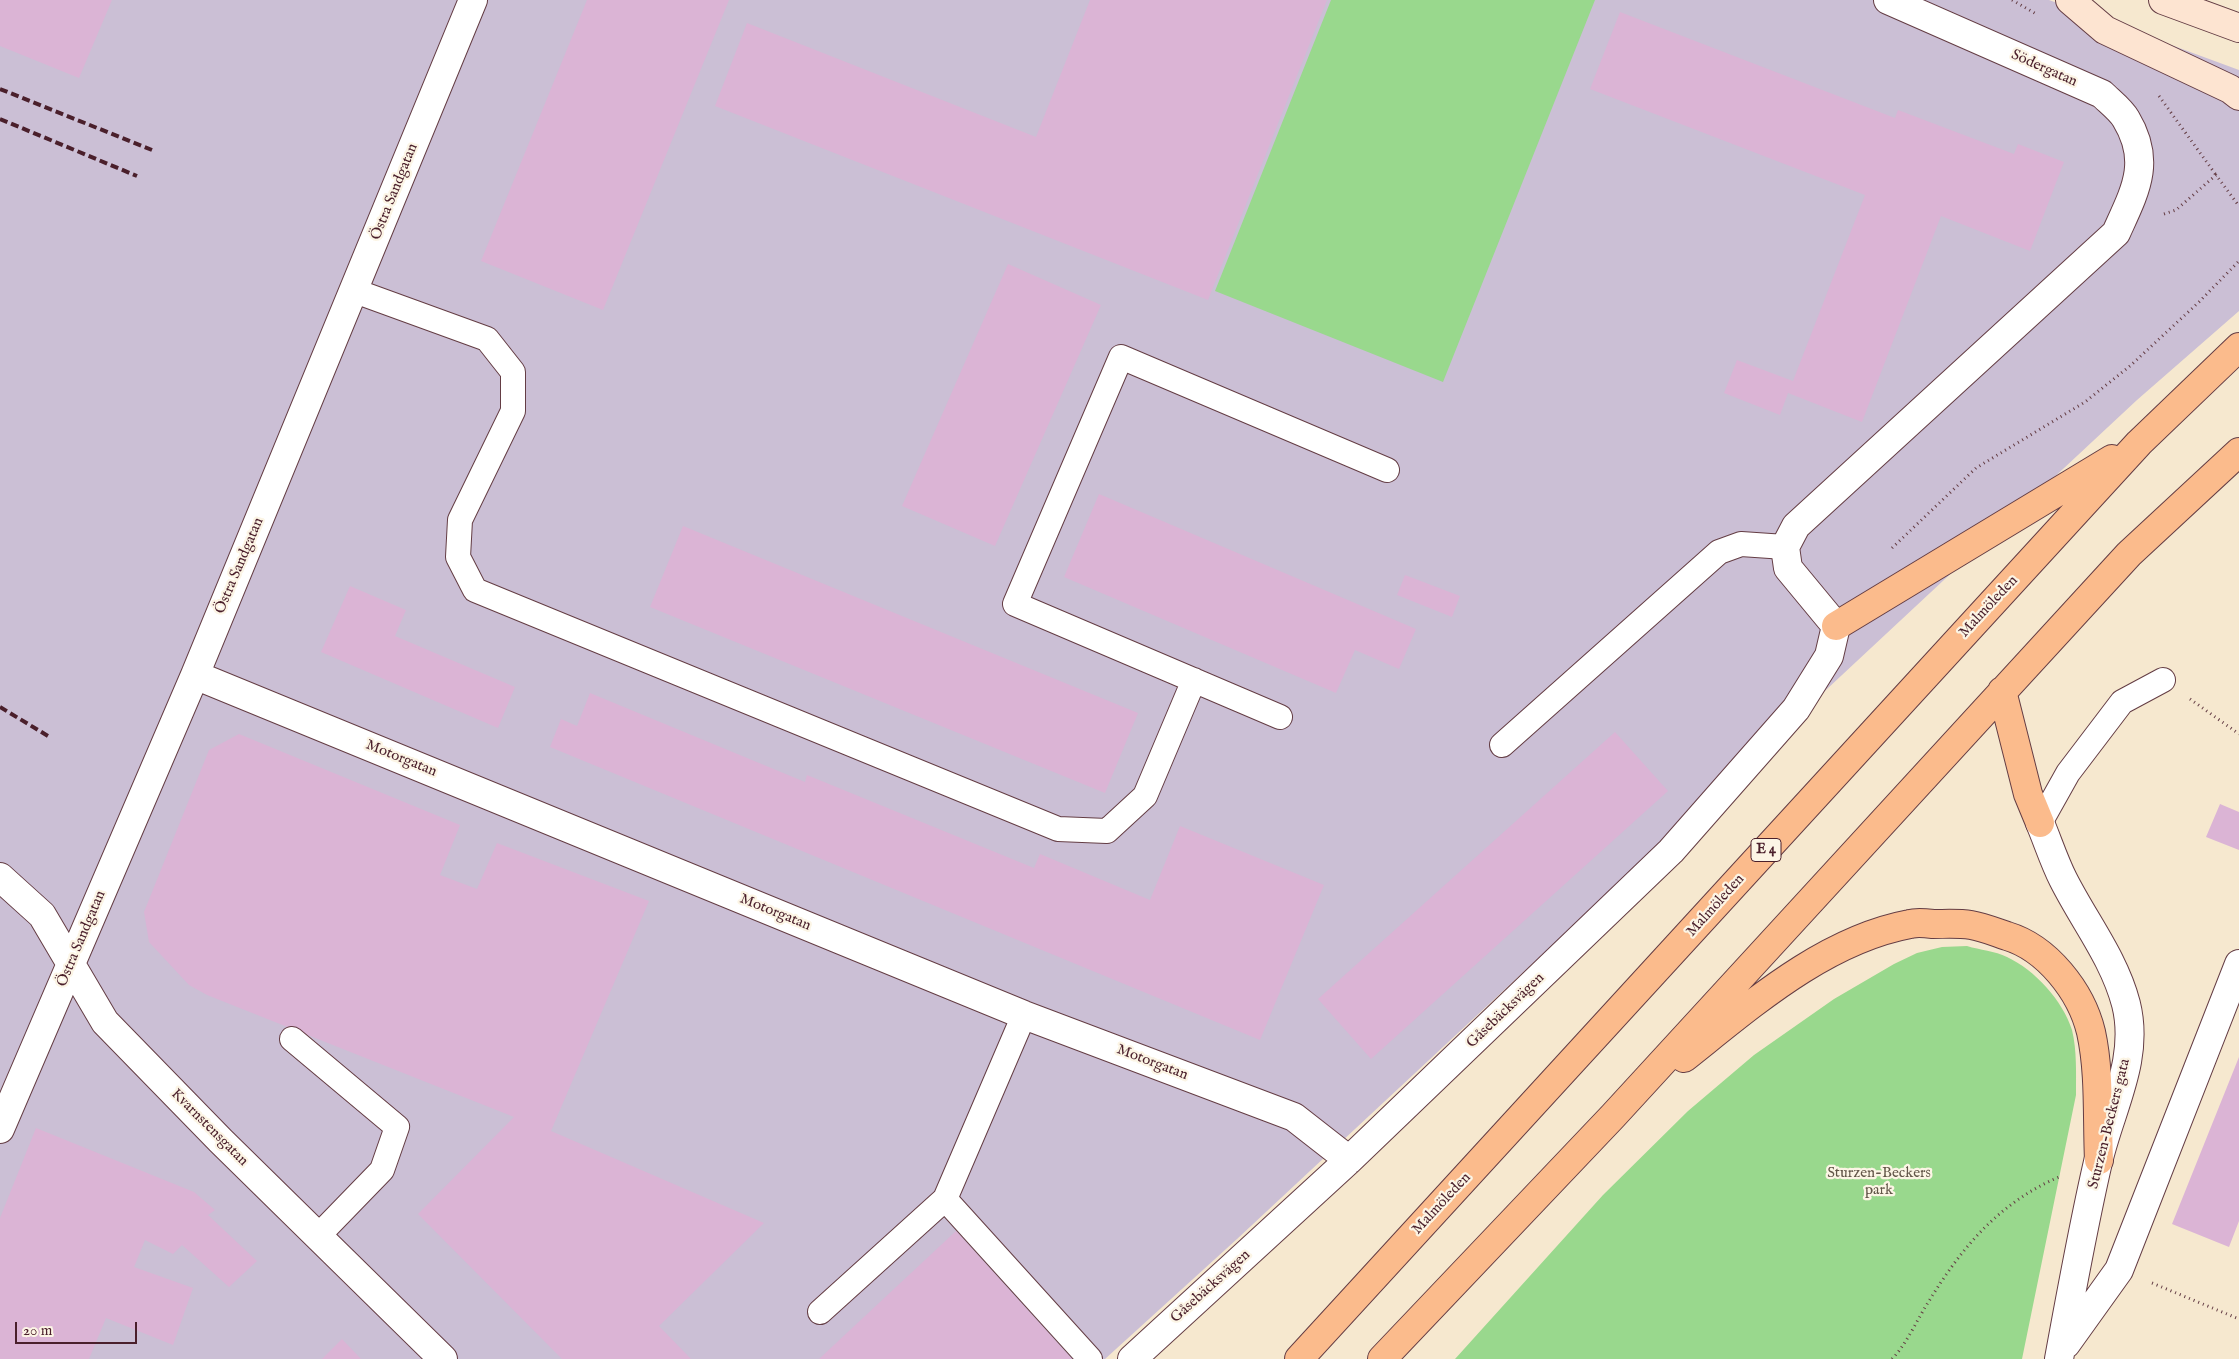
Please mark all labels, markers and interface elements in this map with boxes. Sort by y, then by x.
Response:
street label: Södergatan [2008,46,2080,92]
street label: Östra Sandgatan [367,141,423,243]
street label: Östra Sandgatan [212,515,268,617]
street label: Malmöleden [1956,572,2022,642]
street label: Motorgatan [363,737,439,781]
road number: E 4 [1751,838,1781,862]
street label: Malmöleden [1683,871,1749,941]
street label: Östra Sandgatan [54,888,110,990]
street label: Motorgatan [737,891,813,935]
street label: Gåsebäcksvägen [1463,969,1549,1053]
street label: Motorgatan [1114,1041,1190,1085]
street label: Sturzen-Beckers gata [2085,1057,2135,1191]
street label: Kvarnstensgatan [167,1086,251,1170]
park label: Sturzen-Beckers park [1827,1165,1931,1200]
street label: Malmöleden [1409,1169,1475,1239]
street label: Gåsebäcksvägen [1167,1247,1255,1327]
scale bar [18,1312,140,1344]
text: 20 m [23,1321,52,1340]

